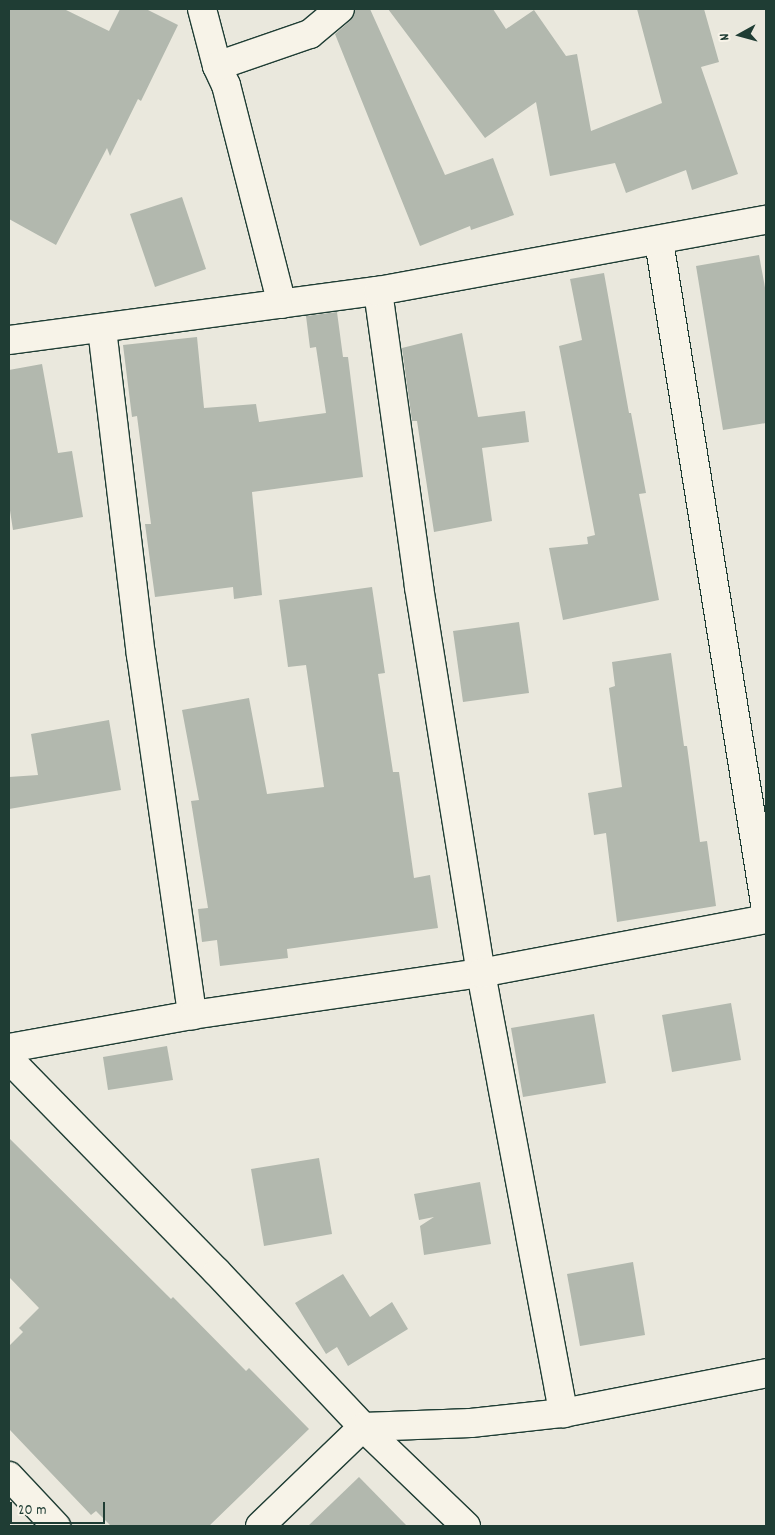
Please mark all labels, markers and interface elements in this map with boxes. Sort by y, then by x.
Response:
north arrow [715,10,765,60]
text: N [715,32,735,41]
scale bar [12,1492,108,1524]
text: 20 m [18,1500,46,1522]

